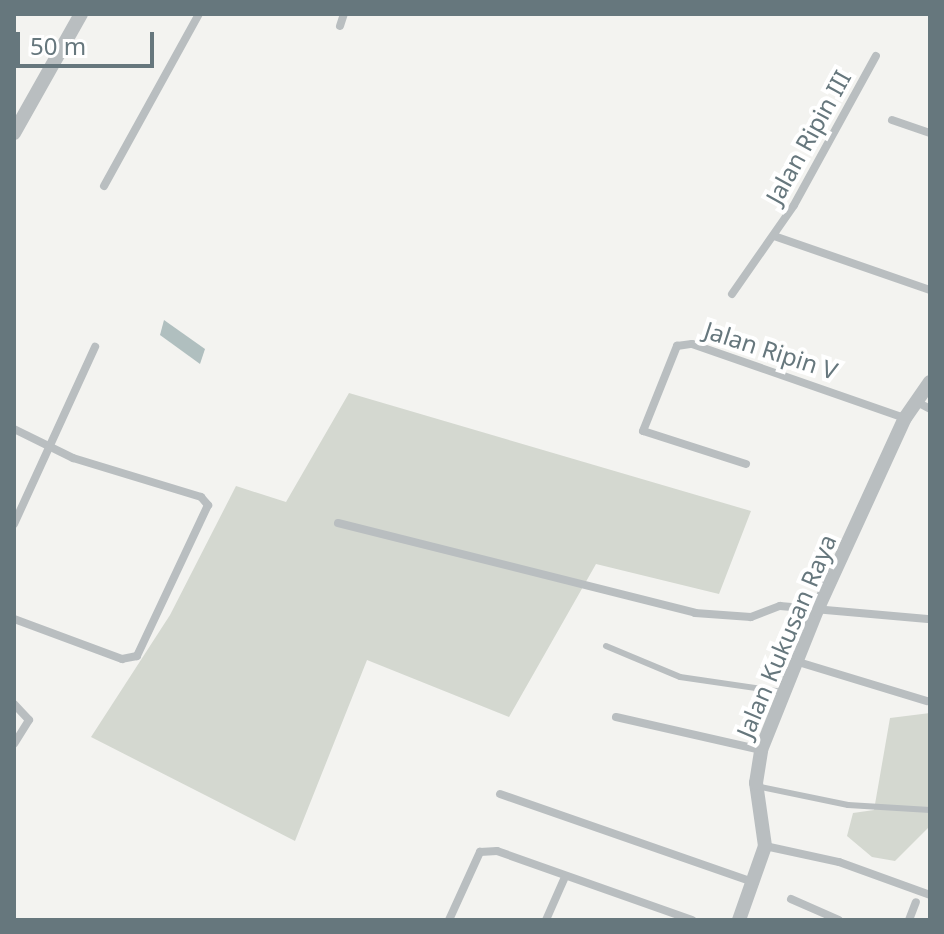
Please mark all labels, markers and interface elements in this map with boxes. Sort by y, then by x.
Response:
scale bar [20,16,158,66]
text: 50 m [30,29,86,62]
street label: Jalan Ripin III [759,65,857,209]
street label: Jalan Ripin V [701,315,841,385]
street label: Jalan Kukusan Raya [730,530,842,742]

